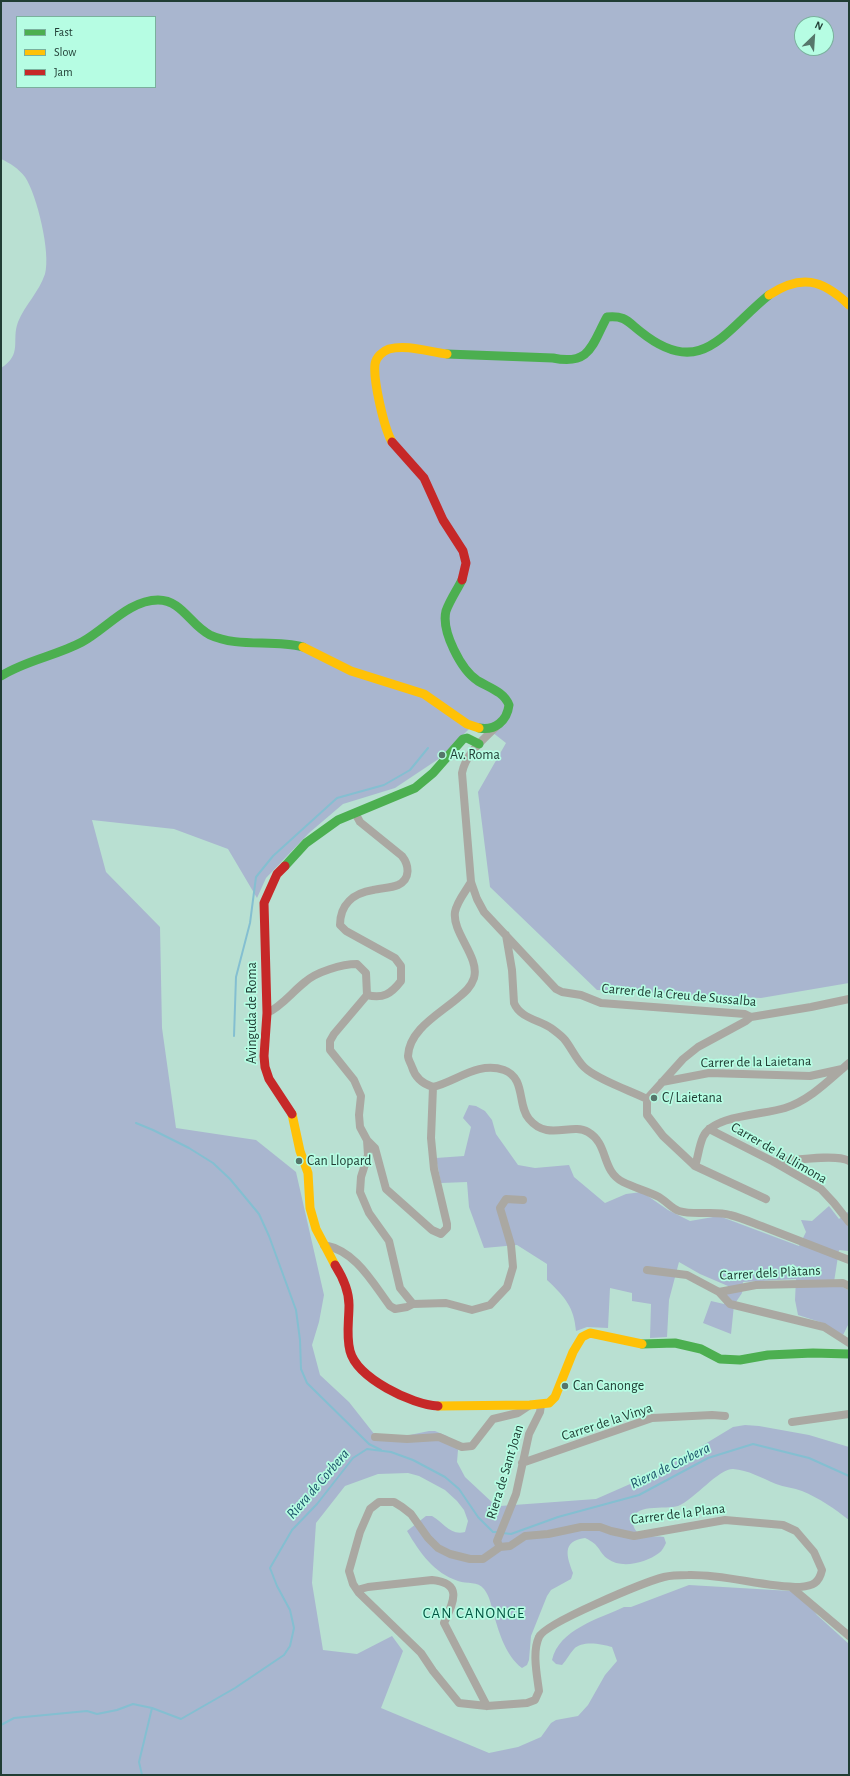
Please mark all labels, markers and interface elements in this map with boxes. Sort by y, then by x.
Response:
legend [16,16,156,88]
north arrow [794,16,834,56]
text: N [813,19,825,32]
text: Fast [54,26,73,38]
text: Slow [54,46,76,58]
text: Jam [54,66,73,78]
place label: Av. Roma [450,747,500,763]
marker: Av. Roma [437,750,447,760]
street label: Avinguda de Roma [244,962,260,1064]
street label: Carrer de la Creu de Sussalba [601,980,757,1010]
street label: Carrer de la Laietana [700,1053,812,1071]
place label: C/ Laietana [662,1090,722,1106]
marker: C/ Laietana [649,1093,659,1103]
street label: Carrer de la Llimona [728,1119,830,1187]
place label: Can Llopard [307,1153,372,1169]
marker: Can Llopard [294,1156,304,1166]
street label: Carrer dels Plàtans [719,1262,821,1284]
place label: Can Canonge [573,1378,644,1394]
marker: Can Canonge [560,1381,570,1391]
street label: Carrer de la Vinya [559,1399,655,1445]
street label: Riera de Sant Joan [483,1423,527,1521]
water label: Riera de Corbera [627,1439,713,1493]
water label: Riera de Corbera [283,1445,353,1523]
street label: Carrer de la Plana [630,1500,726,1528]
district label: CAN CANONGE [423,1604,525,1622]

